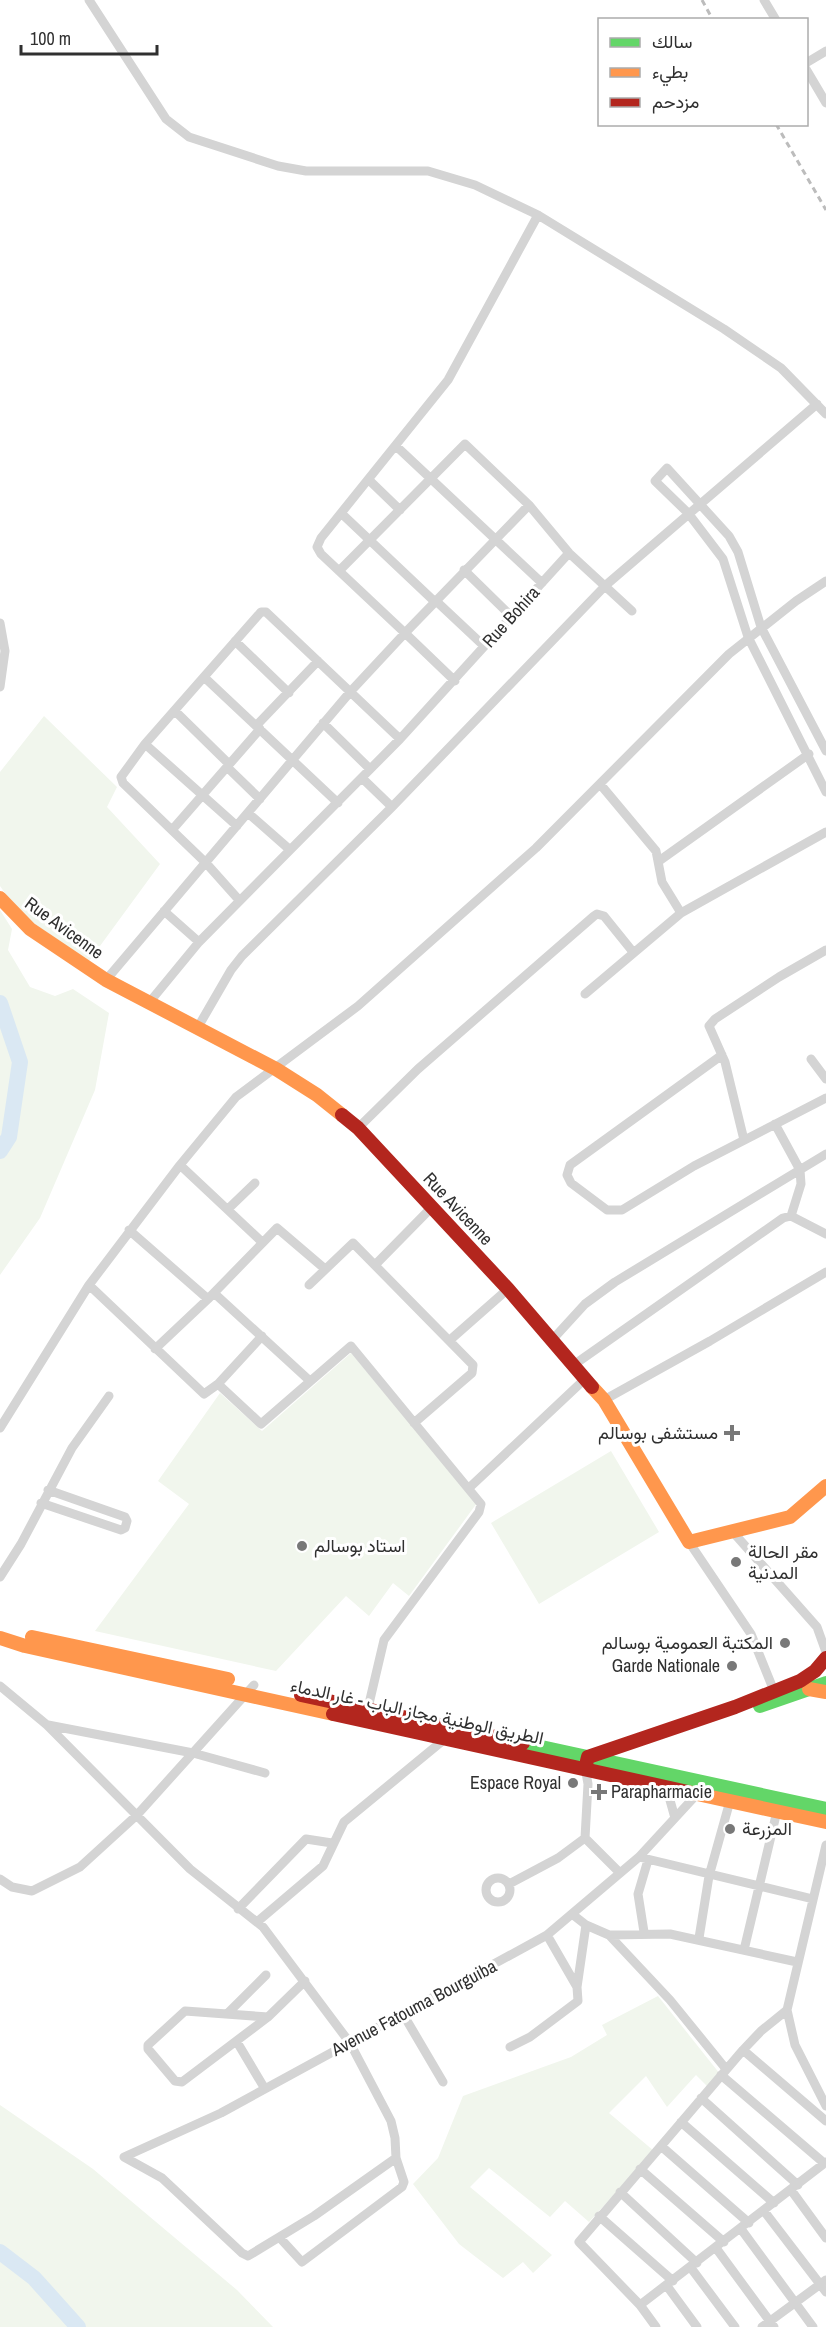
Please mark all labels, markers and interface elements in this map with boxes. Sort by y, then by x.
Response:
scale bar [21,18,158,56]
legend [598,18,808,126]
text: 100 m [30,26,71,51]
text: سالك [652,29,692,54]
text: بطيء [652,59,688,87]
text: مزدحم [652,89,699,114]
street label: Rue Bohira [476,581,545,653]
street label: Rue Avicenne [20,891,109,965]
street label: Rue Avicenne [418,1167,499,1251]
place label: مستشفى بوسالم [598,1420,718,1445]
marker: مستشفى بوسالم [723,1424,741,1442]
place label: استاد بوسالم [314,1533,406,1558]
marker: استاد بوسالم [295,1539,309,1553]
place label: مقر الحالة المدنية [748,1539,818,1585]
marker: مقر الحالة المدنية [729,1555,743,1569]
place label: المكتبة العمومية بوسالم [602,1630,773,1655]
marker: المكتبة العمومية بوسالم [778,1636,792,1650]
place label: Garde Nationale [612,1653,720,1678]
marker: Garde Nationale [725,1659,739,1673]
street label: الطريق الوطنية مجاز الباب - غار الدماء [288,1672,546,1751]
place label: Espace Royal [470,1770,561,1795]
marker: Espace Royal [566,1776,580,1790]
place label: Parapharmacie [611,1779,712,1804]
marker: Parapharmacie [592,1785,606,1799]
place label: المزرعة [742,1816,792,1841]
marker: المزرعة [723,1822,737,1836]
street label: Avenue Fatouma Bourguiba [326,1953,501,2062]

